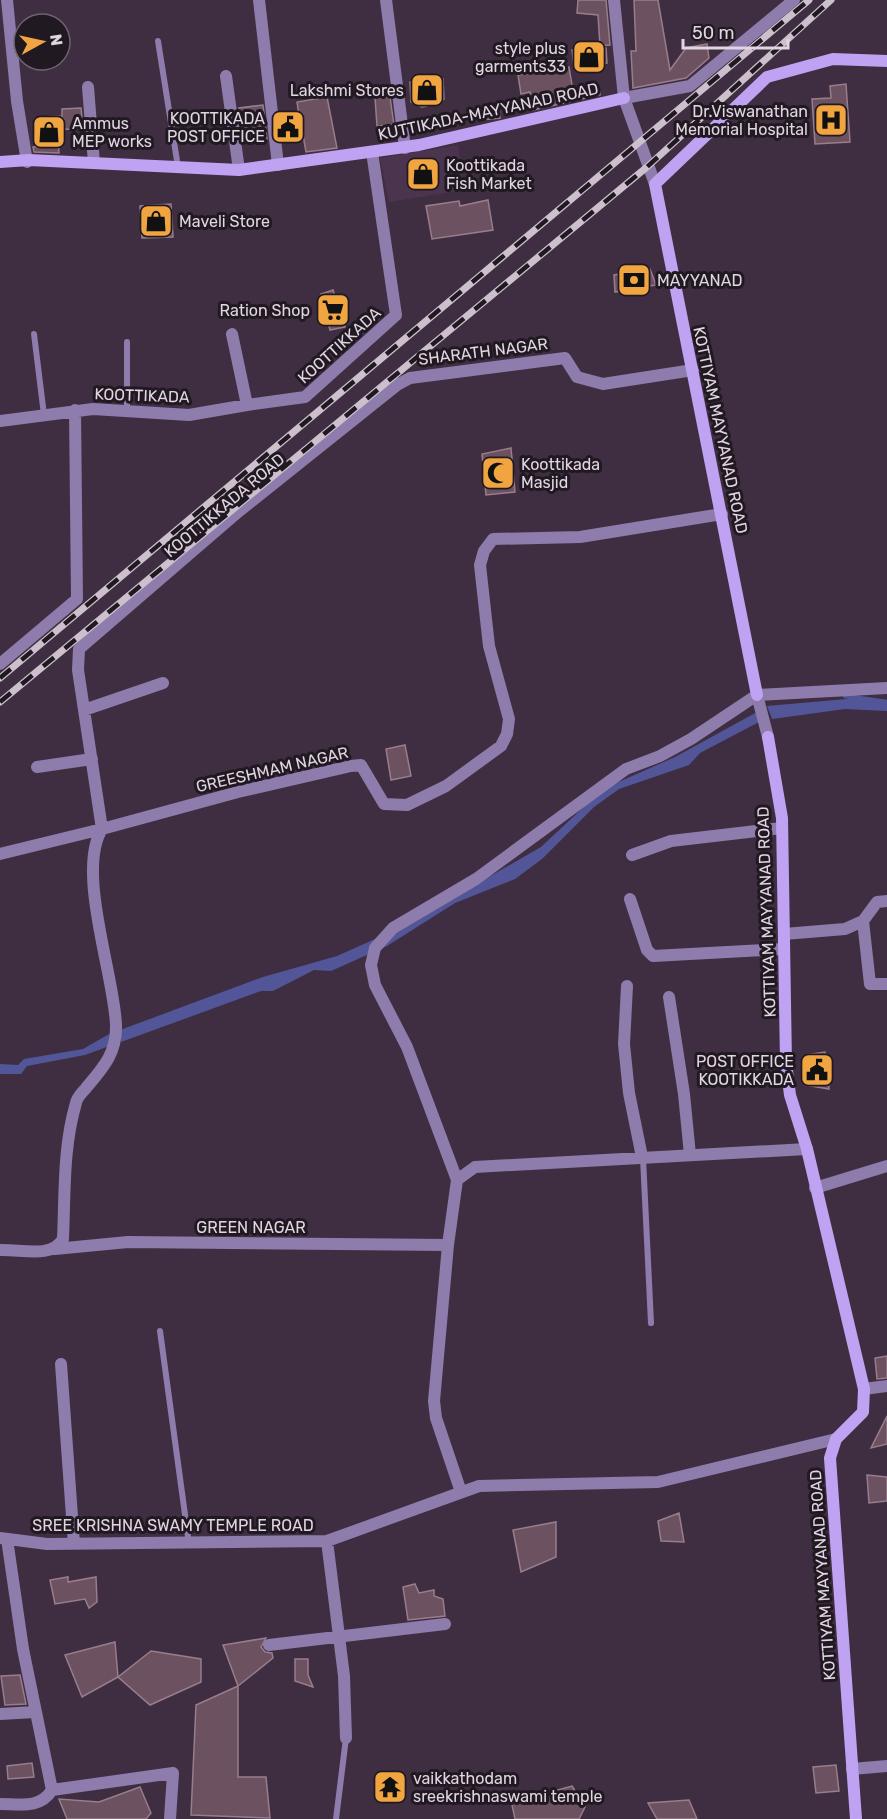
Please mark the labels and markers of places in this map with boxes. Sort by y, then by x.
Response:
place label: style plus garments33 [475,39,566,76]
shop icon: style plus garments33 [571,39,607,75]
shop icon: Lakshmi Stores [409,72,445,108]
place label: Lakshmi Stores [290,81,404,100]
place label: Dr.Viswanathan Memorial Hospital [675,102,808,139]
hospital icon: Dr.Viswanathan Memorial Hospital [813,102,849,138]
place label: KOOTTIKADA POST OFFICE [167,109,265,146]
public building icon: KOOTTIKADA POST OFFICE [270,109,306,145]
shop icon: Ammus MEP works [31,114,67,150]
place label: Ammus MEP works [72,114,152,151]
shop icon: Koottikada Fish Market [405,156,441,192]
place label: Koottikada Fish Market [446,156,532,193]
shop icon: Maveli Store [138,203,174,239]
place label: Maveli Store [179,212,270,231]
bank icon: MAYYANAD [616,262,652,298]
place label: MAYYANAD [657,271,742,290]
supermarket icon: Ration Shop [315,292,351,328]
place label: Ration Shop [219,301,310,320]
mosque icon: Koottikada Masjid [480,455,516,491]
place label: Koottikada Masjid [521,455,600,492]
place label: POST OFFICE KOOTIKKADA [696,1052,794,1089]
public building icon: POST OFFICE KOOTIKKADA [799,1052,835,1088]
temple icon: vaikkathodam sreekrishnaswami temple [372,1769,408,1805]
place label: vaikkathodam sreekrishnaswami temple [413,1769,603,1806]

